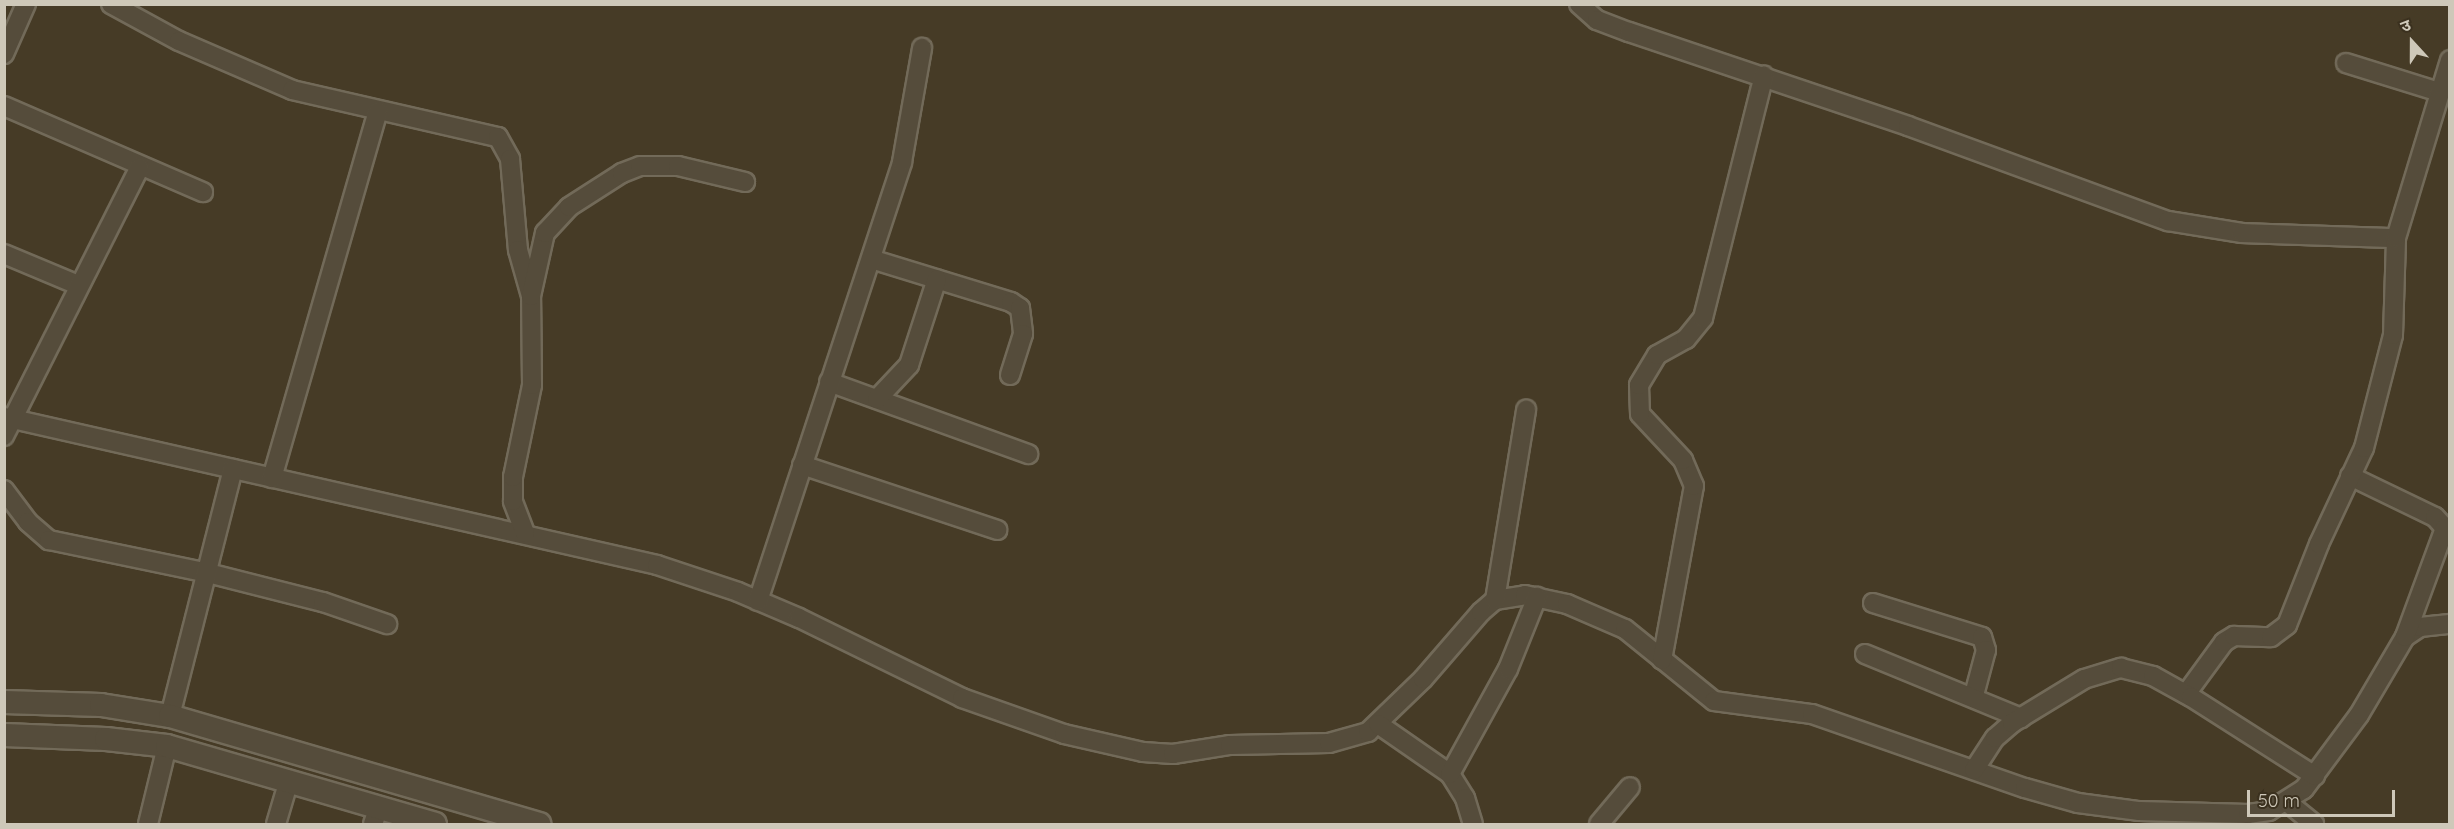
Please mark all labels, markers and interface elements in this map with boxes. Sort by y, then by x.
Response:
north arrow [2382,12,2442,72]
text: उ [2398,14,2414,36]
scale bar [2250,778,2398,816]
text: 50 m [2258,789,2300,812]

